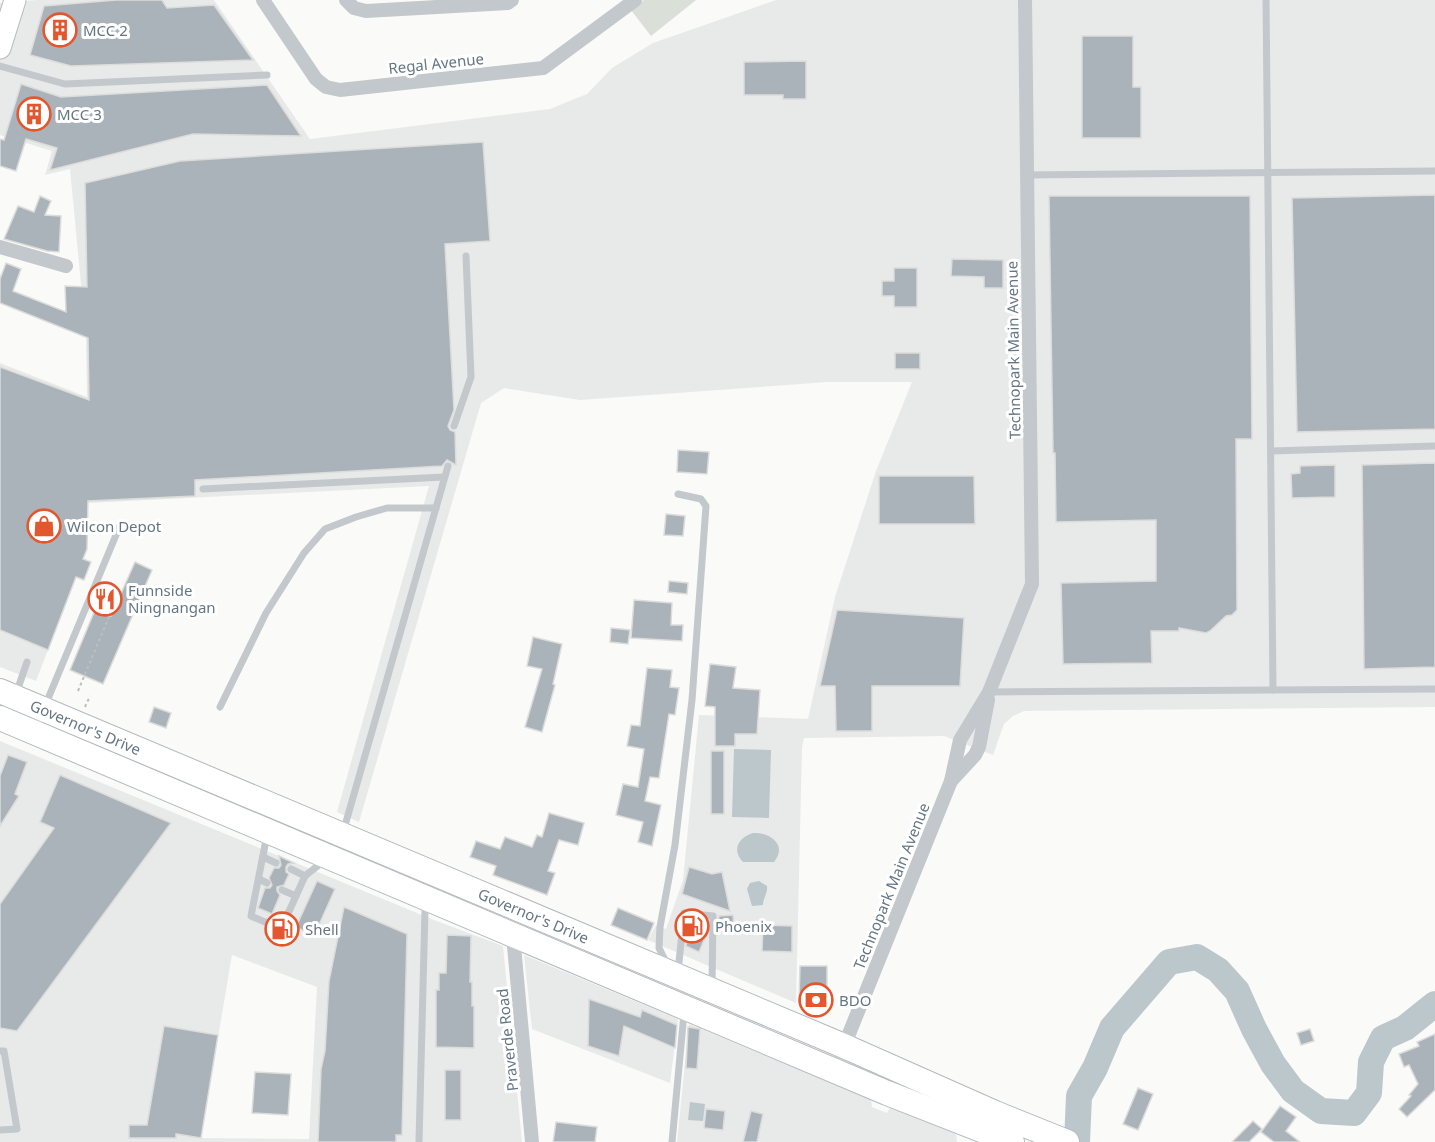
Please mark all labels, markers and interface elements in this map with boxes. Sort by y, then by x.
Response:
building icon: MCC 2 [42,12,78,48]
place label: MCC 2 [83,20,128,40]
street label: Regal Avenue [387,48,485,78]
building icon: MCC 3 [16,96,52,132]
place label: MCC 3 [57,104,102,124]
street label: Technopark Main Avenue [1001,261,1025,439]
shop icon: Wilcon Depot [26,508,62,544]
place label: Wilcon Depot [67,516,162,536]
place label: Funnside Ningnangan [128,580,216,617]
restaurant icon: Funnside Ningnangan [87,581,123,617]
street label: Governor's Drive [27,695,144,759]
street label: Technopark Main Avenue [848,800,934,972]
street label: Governor's Drive [475,883,592,948]
fuel station icon: Phoenix [674,908,710,944]
fuel station icon: Shell [264,911,300,947]
place label: Phoenix [715,916,772,936]
place label: Shell [305,919,339,939]
bank icon: BDO [798,982,834,1018]
street label: Praverde Road [492,988,522,1092]
place label: BDO [839,990,871,1010]

